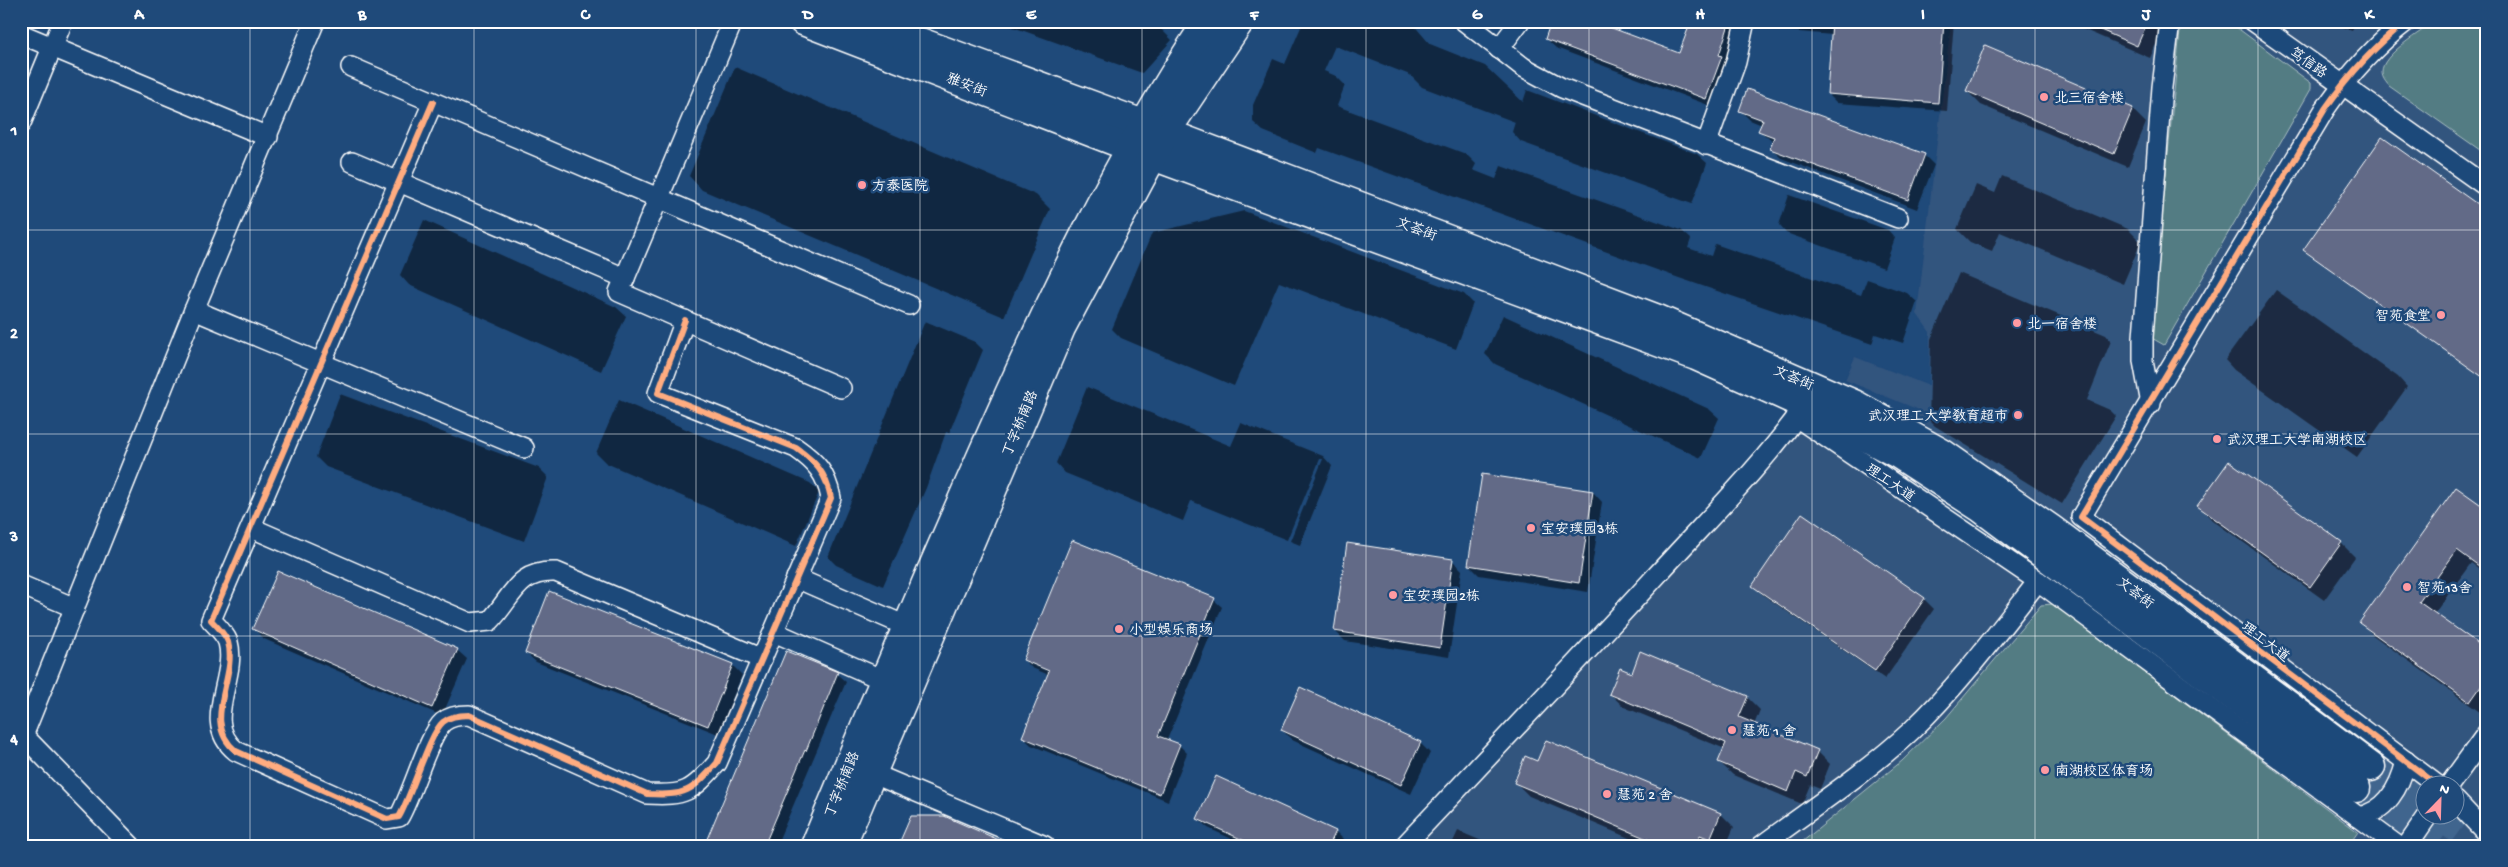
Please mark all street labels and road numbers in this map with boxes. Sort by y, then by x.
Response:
street label: 笃信路 [2285,44,2330,83]
street label: 雅安街 [943,70,989,102]
street label: 文荟街 [1393,214,1439,246]
street label: 文荟街 [1770,362,1816,395]
street label: 丁字桥南路 [999,388,1043,460]
street label: 理工大道 [1862,461,1918,507]
street label: 文荟街 [2113,574,2157,613]
street label: 理工大道 [2237,619,2292,667]
street label: 丁字桥南路 [821,749,864,821]

